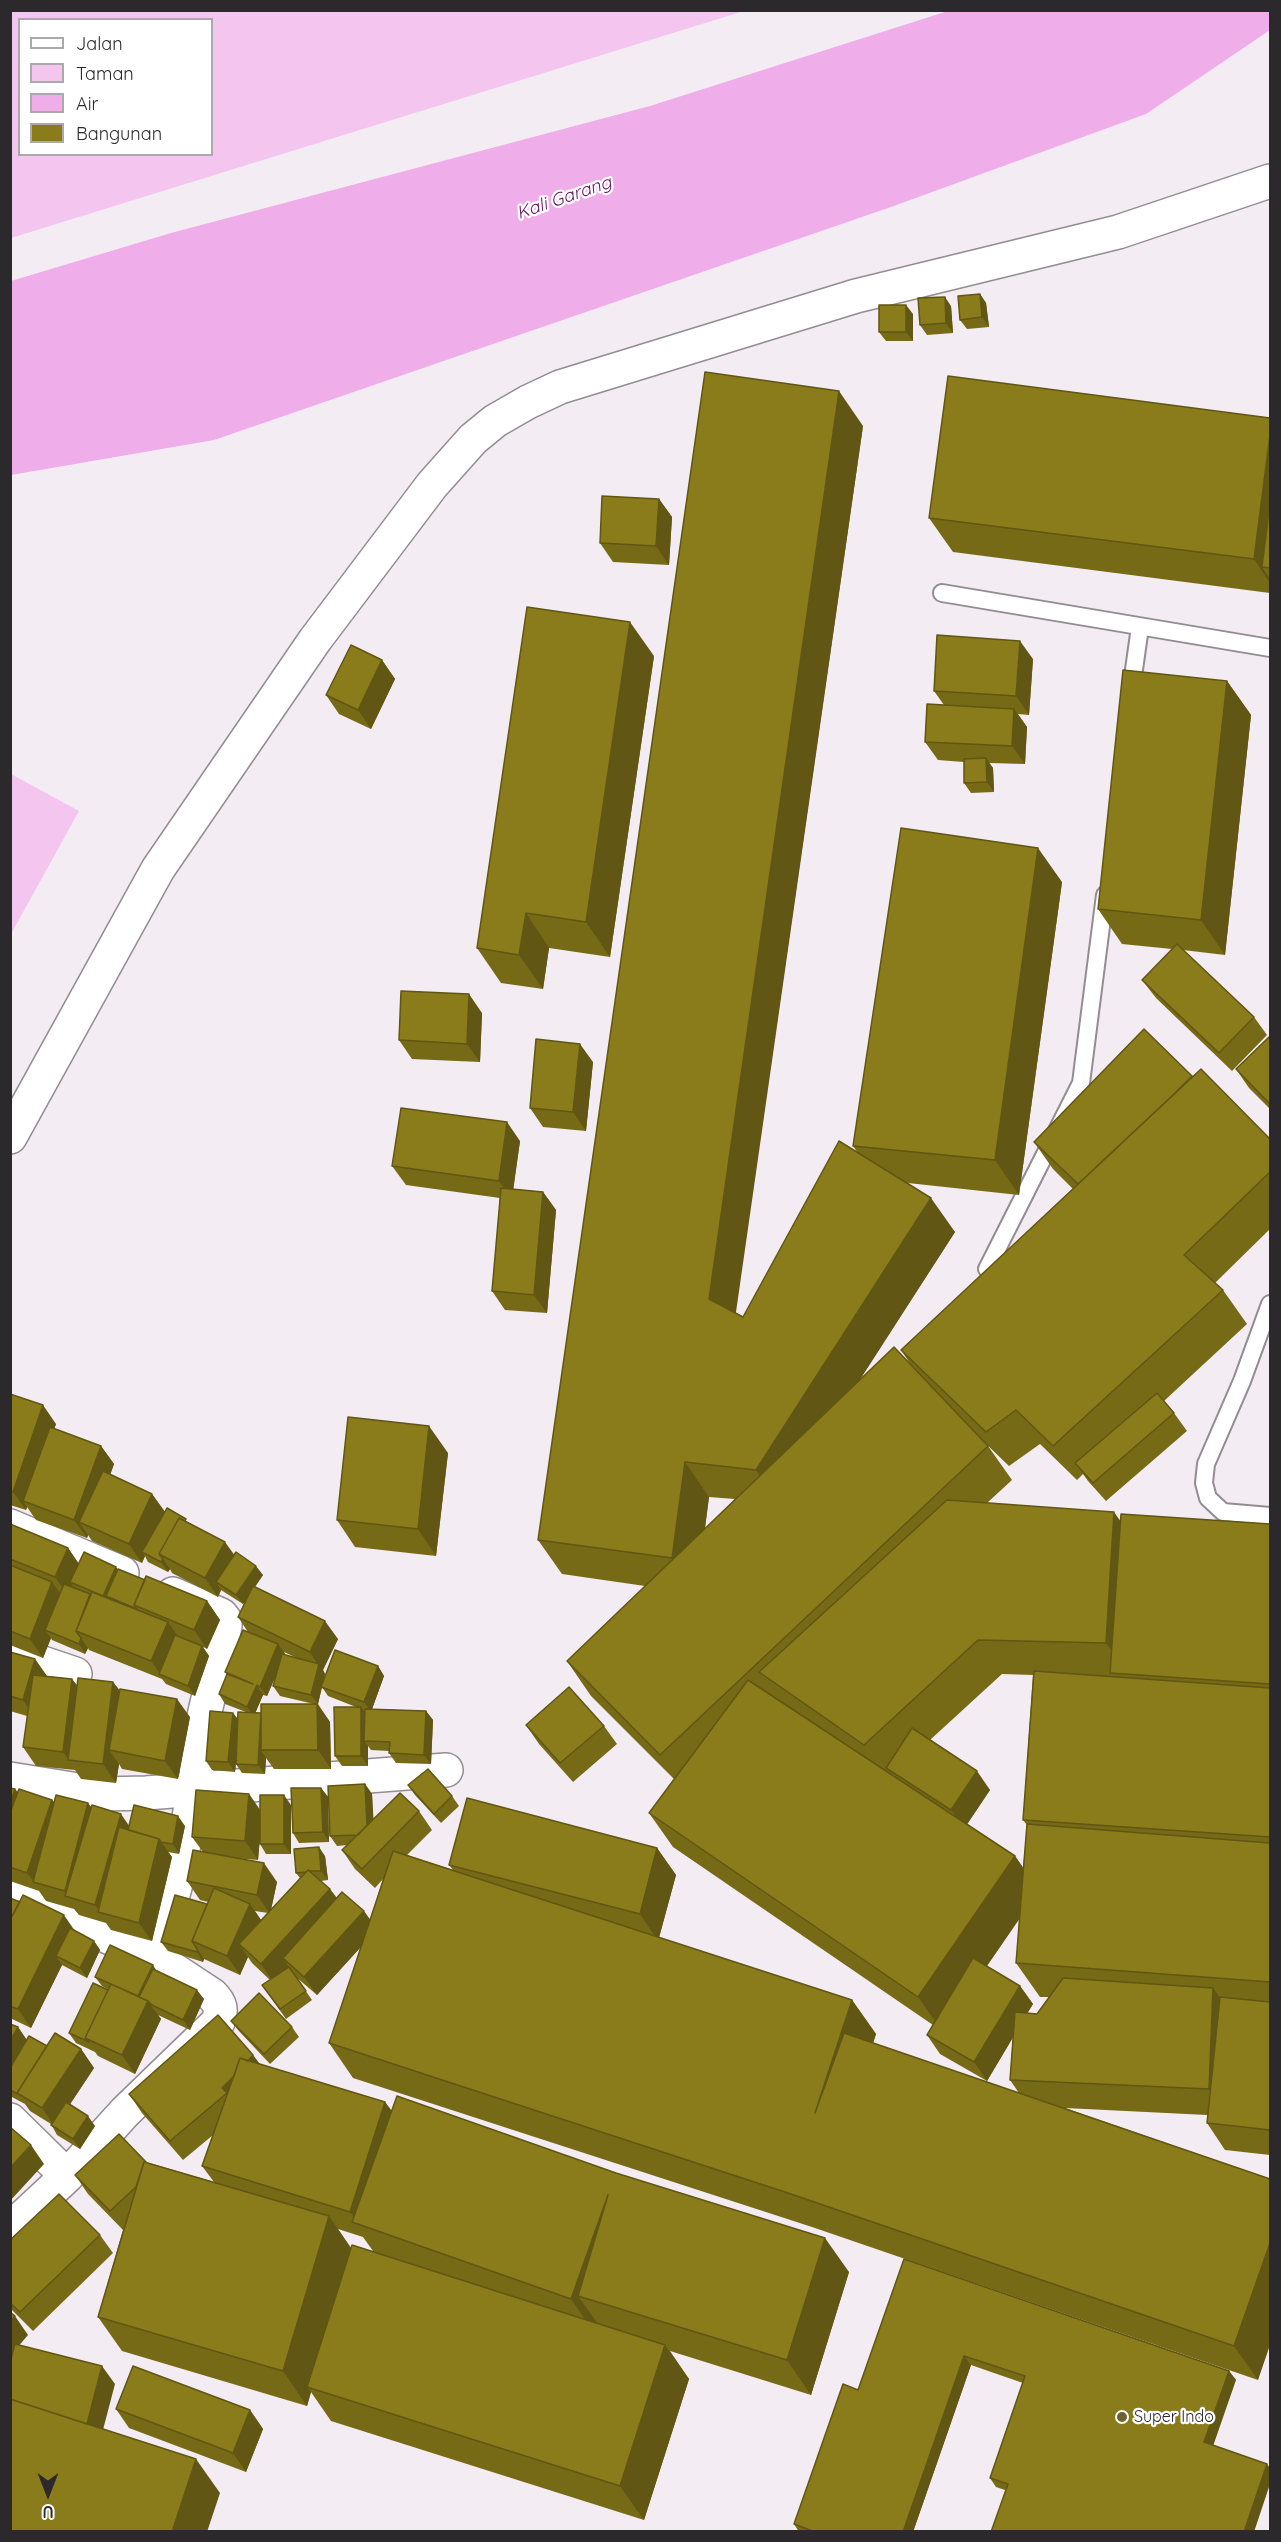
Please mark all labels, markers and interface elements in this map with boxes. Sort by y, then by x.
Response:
legend [18,18,213,156]
text: Jalan [76,32,123,55]
text: Taman [76,62,134,85]
text: Air [76,92,98,115]
text: Bangunan [76,122,162,145]
water label: Kali Garang [514,172,614,224]
place label: Super Indo [1134,2407,1214,2427]
marker: Super Indo [1115,2410,1129,2424]
north arrow [18,2464,78,2524]
text: U [42,2502,54,2522]

